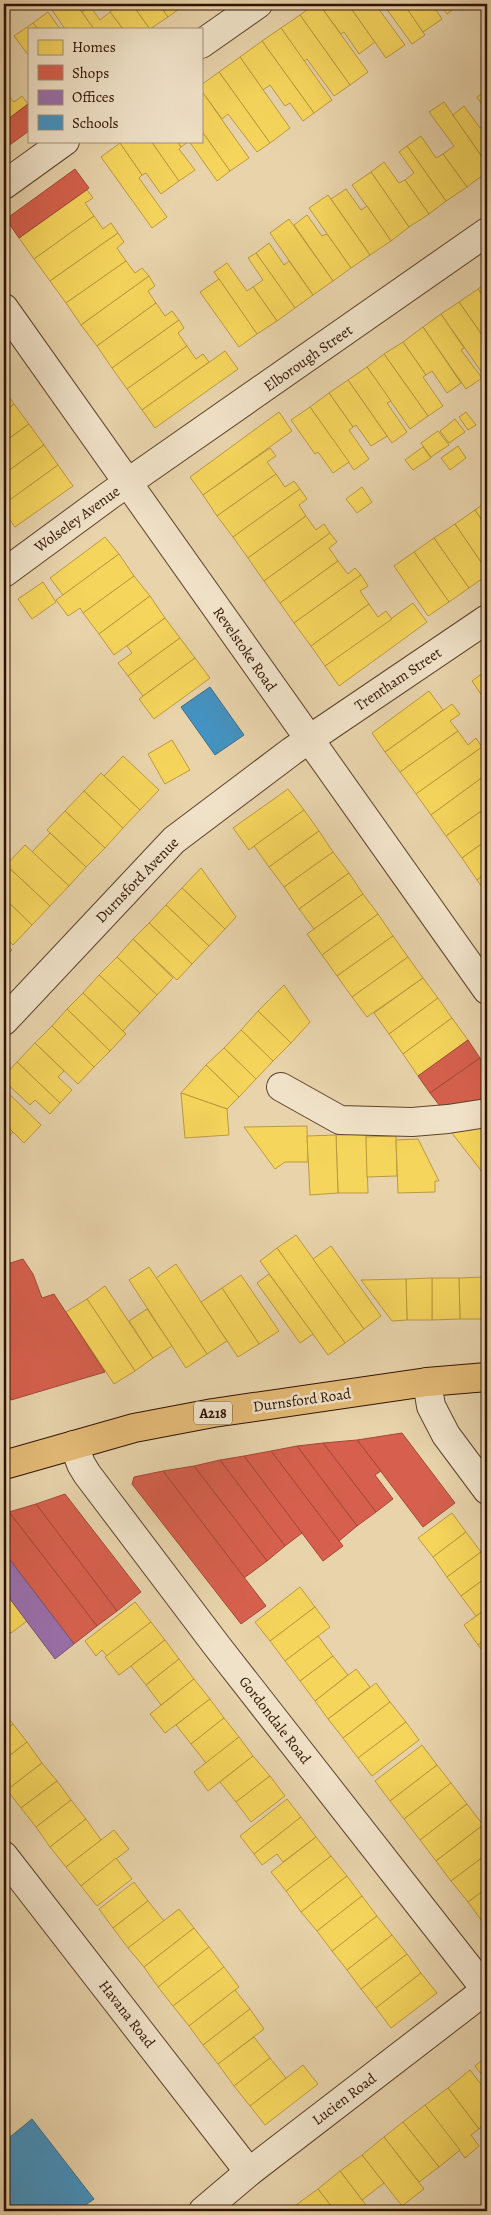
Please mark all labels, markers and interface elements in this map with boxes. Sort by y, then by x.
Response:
legend [28,28,202,142]
text: Homes [72,37,116,57]
text: Shops [72,63,109,83]
text: Offices [72,87,115,107]
text: Schools [72,113,119,133]
street label: Elborough Street [260,320,356,396]
street label: Wolseley Avenue [29,481,124,557]
street label: Revelstoke Road [208,603,282,696]
street label: Trentham Street [351,643,445,715]
street label: Durnsford Avenue [91,833,183,927]
street label: Durnsford Road [252,1383,353,1417]
road number: A218 [194,1402,232,1425]
street label: Gordondale Road [234,1672,316,1769]
street label: Havana Road [94,1976,160,2053]
street label: Lucien Road [308,2068,381,2130]

